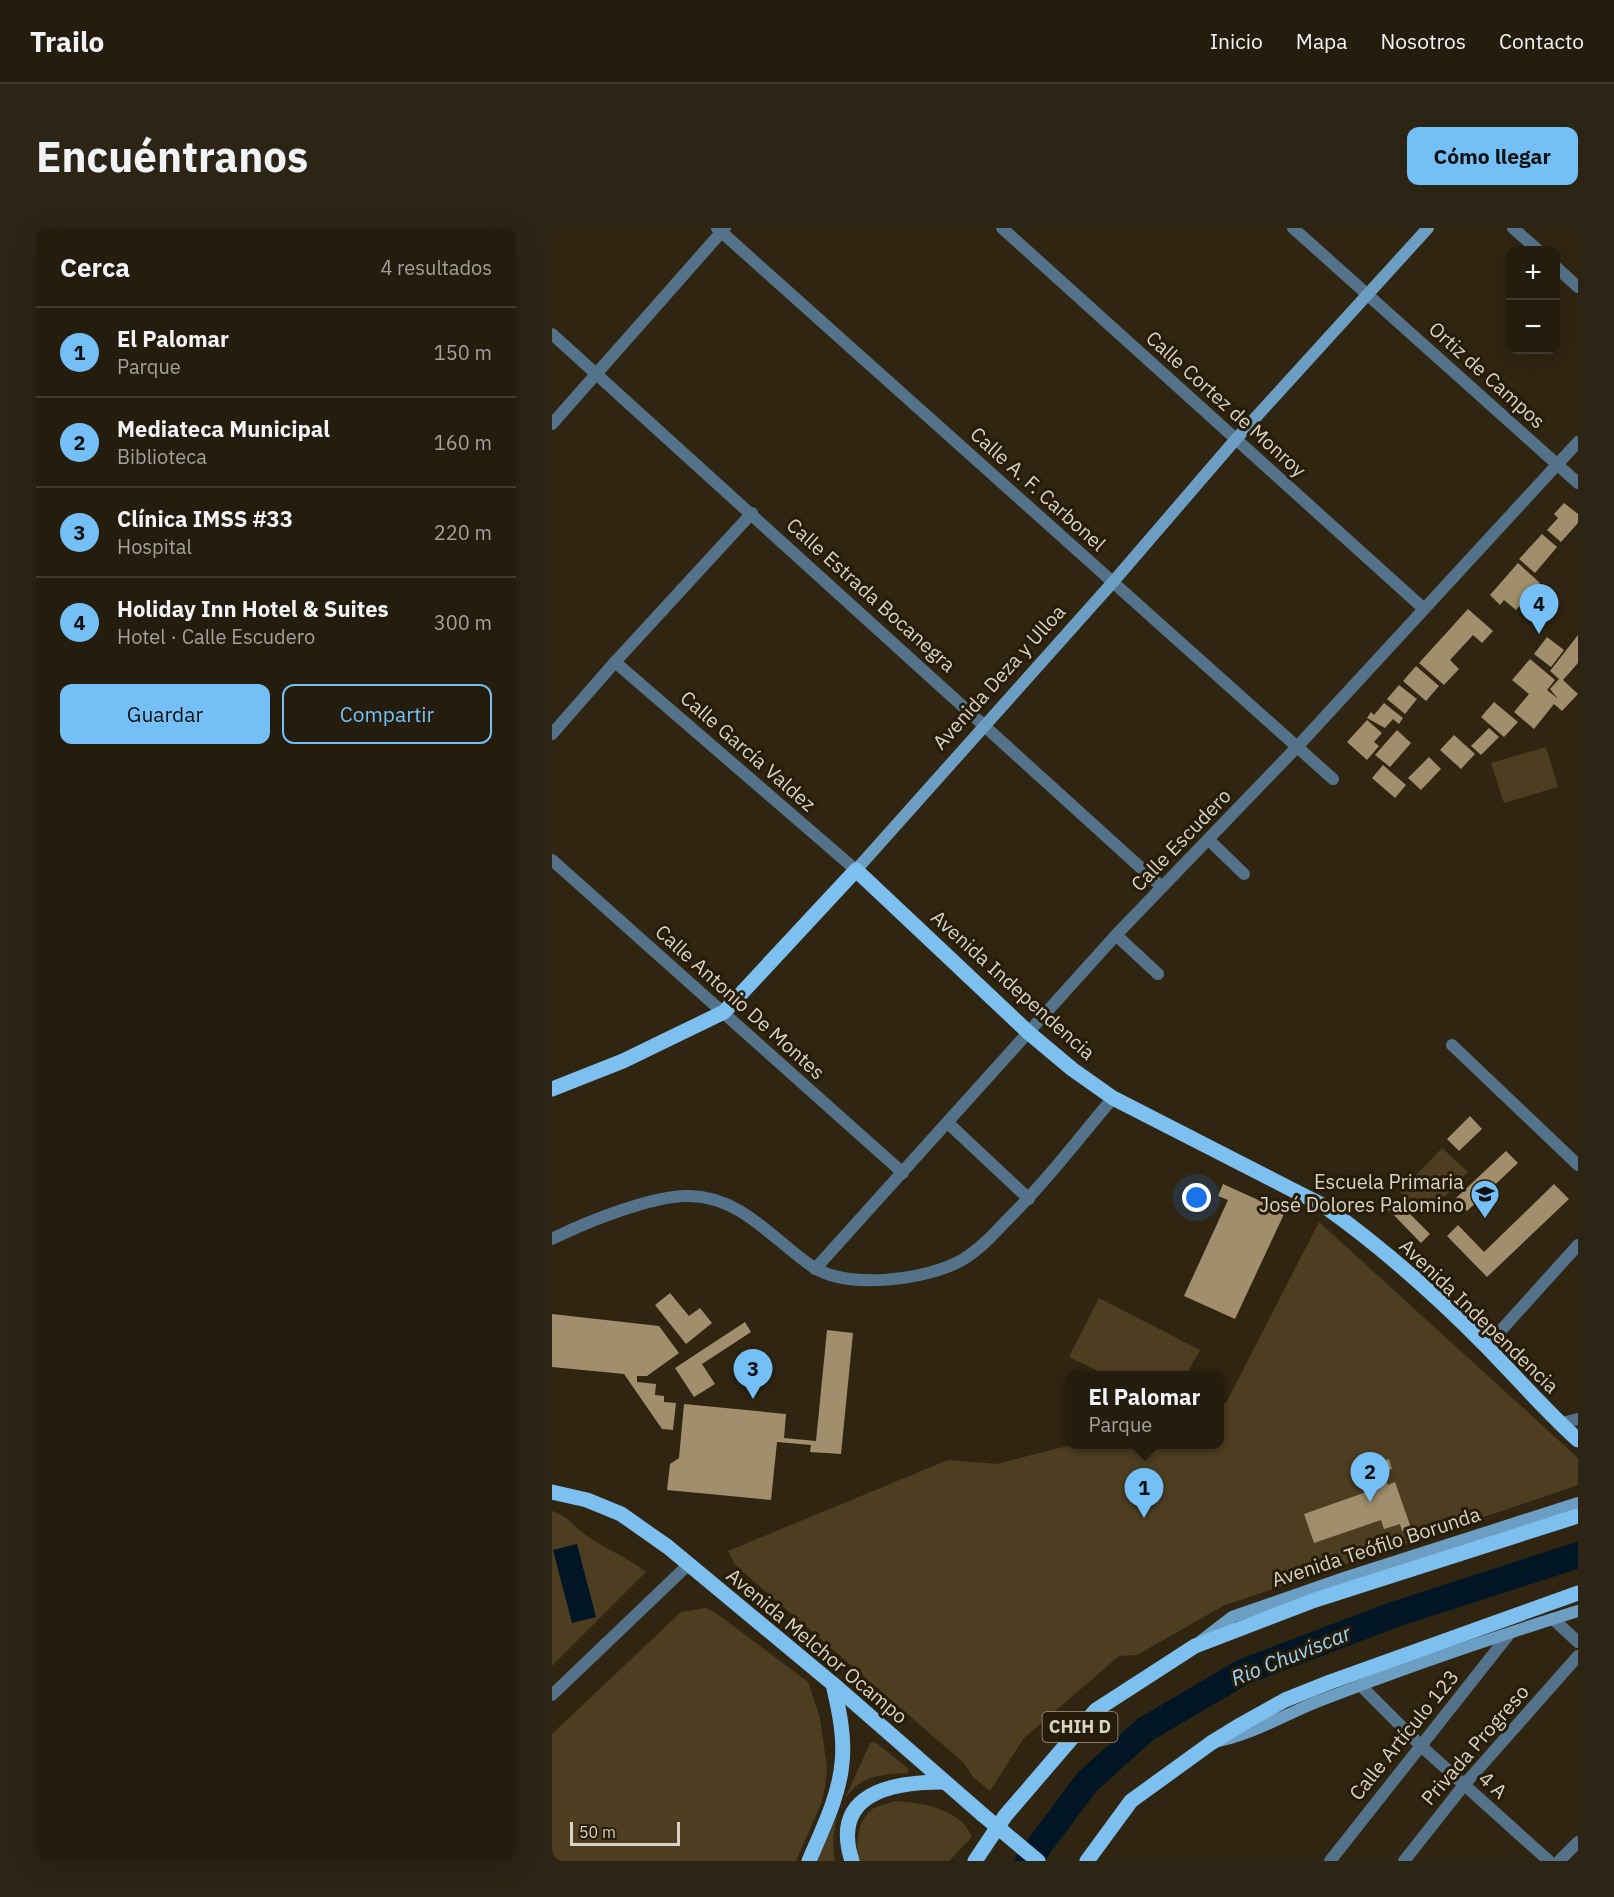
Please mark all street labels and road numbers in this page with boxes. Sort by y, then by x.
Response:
street label: Ortiz de Campos [1423,315,1551,434]
street label: Calle Cortez de Monroy [1140,324,1312,483]
street label: Calle A. F. Carbonel [965,421,1112,557]
street label: Calle Estrada Bocanegra [781,511,962,678]
street label: Avenida Deza y Ulloa [926,598,1071,755]
street label: Calle García Valdez [675,684,822,817]
street label: Calle Escudero [1125,782,1237,897]
street label: Avenida Independencia [926,904,1101,1066]
street label: Calle Antonio De Montes [650,918,831,1085]
street label: Avenida Independencia [1394,1232,1565,1399]
street label: Avenida Teófilo Borunda [1268,1500,1484,1593]
street label: Avenida Melchor Ocampo [721,1562,914,1730]
street label: Calle Artículo 123 [1343,1664,1465,1806]
street label: Privada Progreso [1415,1679,1535,1811]
road number: CHIH D [1042,1712,1118,1742]
street label: 4 A [1473,1765,1513,1805]

